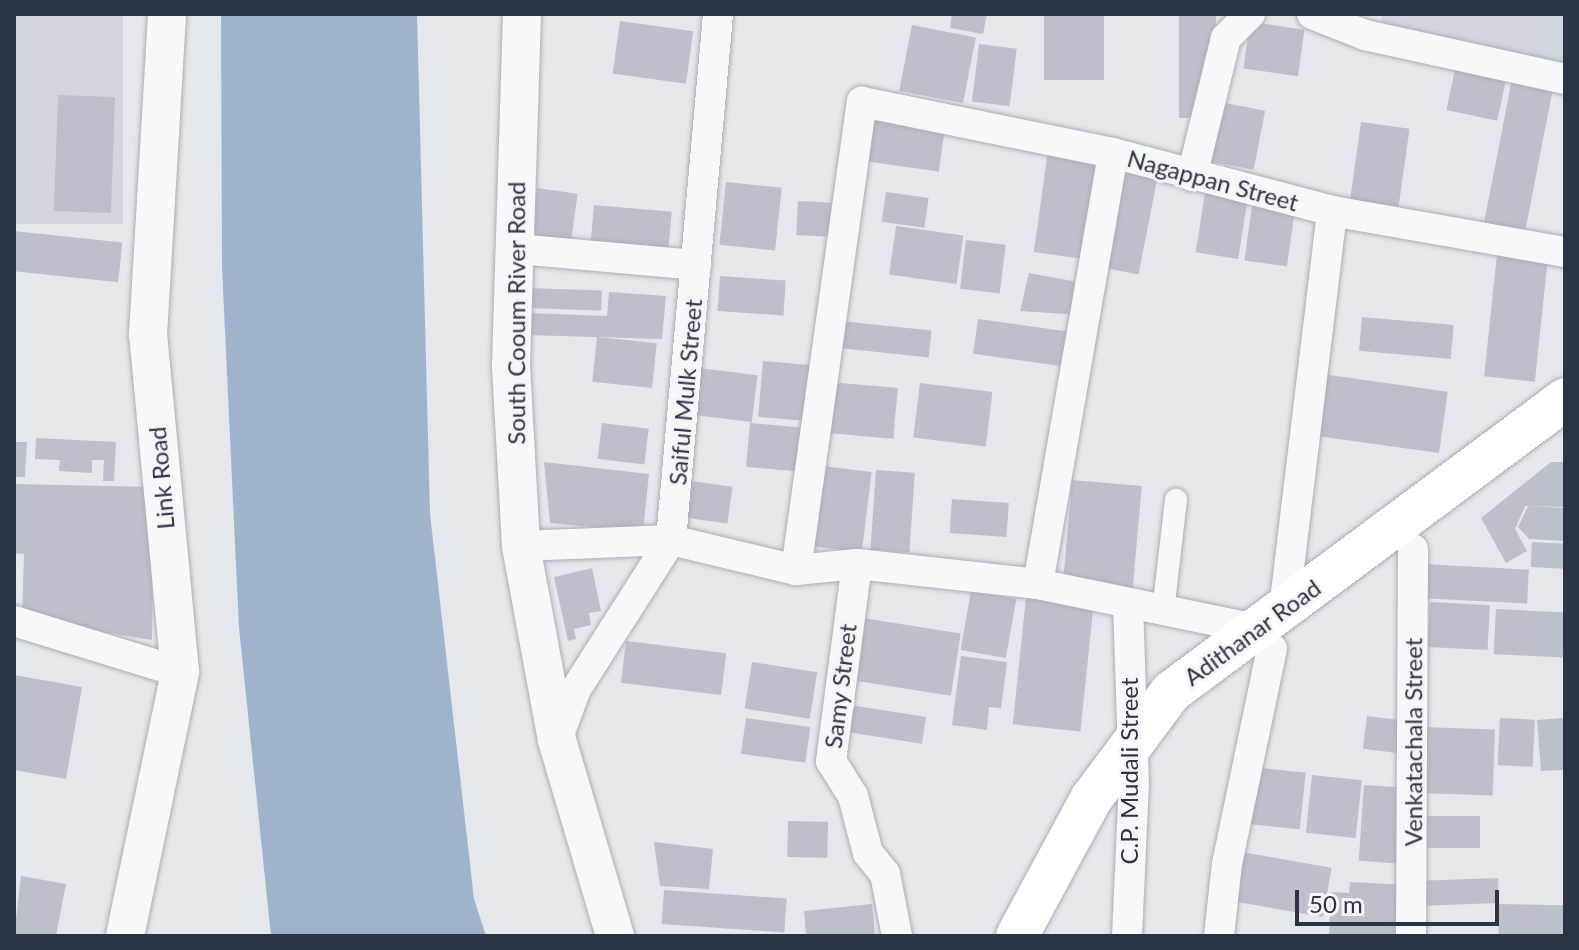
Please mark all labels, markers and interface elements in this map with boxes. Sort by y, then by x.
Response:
street label: Nagappan Street [1124,143,1302,217]
street label: South Cooum River Road [502,181,530,445]
street label: Saiful Mulk Street [663,298,707,486]
street label: Link Road [142,425,180,531]
street label: Adithanar Road [1178,573,1326,691]
street label: Samy Street [818,622,862,750]
street label: Venkatachala Street [1399,638,1427,846]
street label: C.P. Mudali Street [1115,677,1143,865]
scale bar [1299,874,1503,924]
text: 50 m [1309,889,1363,918]

